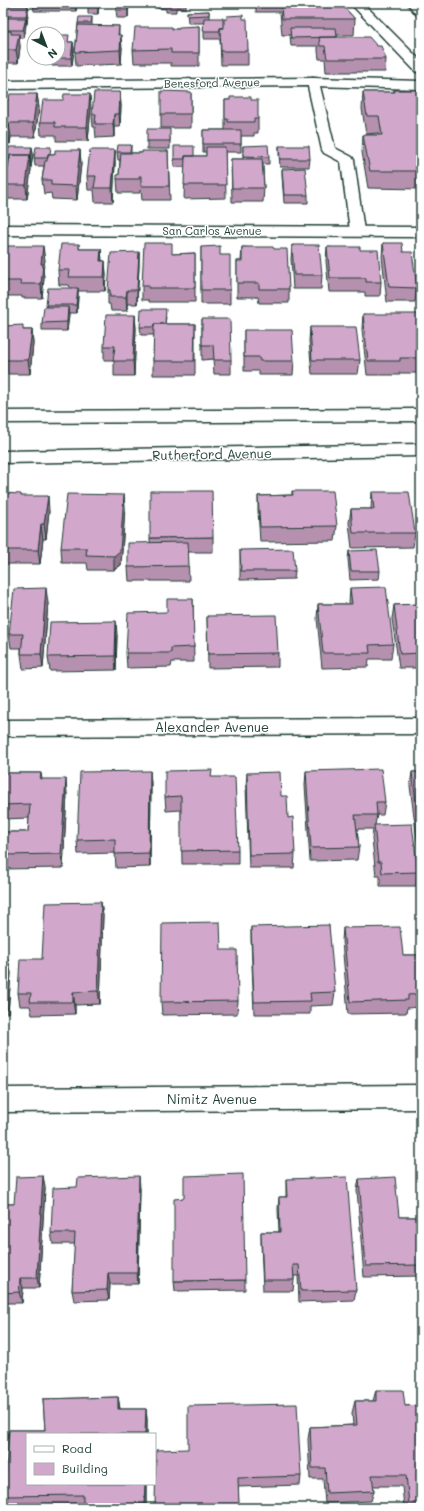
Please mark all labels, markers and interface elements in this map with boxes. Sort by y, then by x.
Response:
north arrow [26,26,66,66]
text: N [45,45,61,62]
street label: Beresford Avenue [164,74,260,91]
street label: San Carlos Avenue [162,223,262,238]
street label: Rutherford Avenue [152,444,272,463]
street label: Alexander Avenue [155,718,269,735]
street label: Nimitz Avenue [167,1090,257,1107]
legend [26,1433,156,1485]
text: Road [62,1440,92,1456]
text: Building [62,1460,108,1476]

